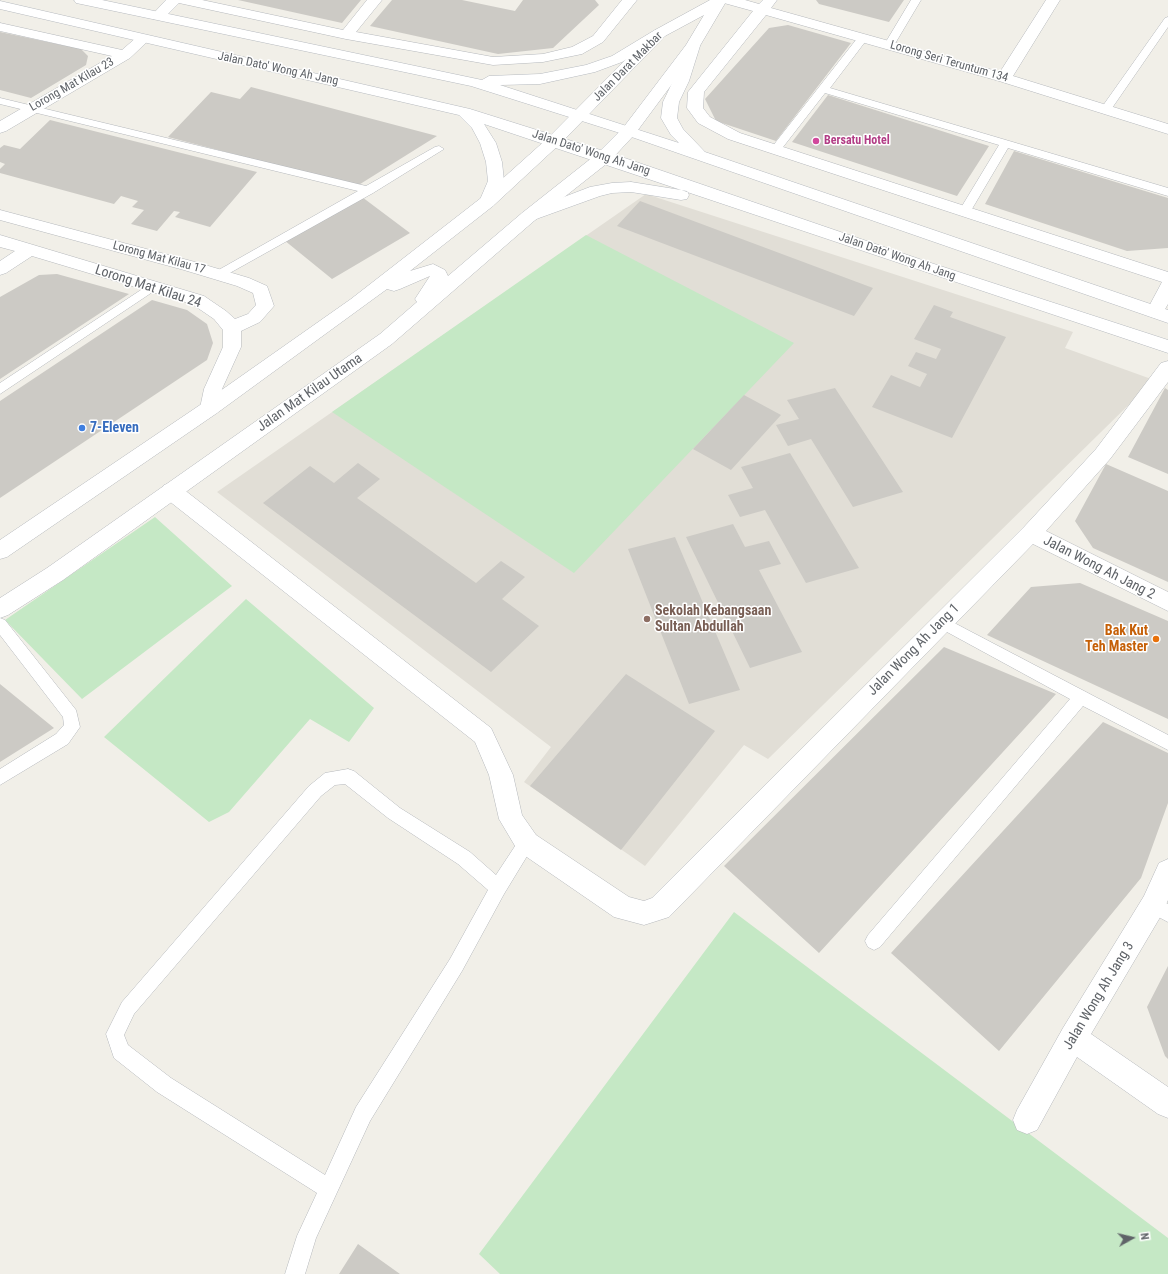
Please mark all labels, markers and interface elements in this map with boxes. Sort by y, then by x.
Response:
street label: Jalan Darat Makbar [590,29,666,105]
street label: Lorong Seri Teruntum 134 [888,38,1010,86]
street label: Jalan Dato' Wong Ah Jang [216,49,340,89]
street label: Lorong Mat Kilau 23 [27,55,117,115]
street label: Jalan Dato' Wong Ah Jang [530,127,652,179]
place label: Bersatu Hotel [824,134,890,148]
marker: Bersatu Hotel [811,136,821,146]
street label: Jalan Dato' Wong Ah Jang [837,230,957,284]
street label: Lorong Mat Kilau 17 [111,239,207,277]
street label: Lorong Mat Kilau 24 [93,262,203,312]
street label: Jalan Mat Kilau Utama [254,350,366,436]
place label: 7-Eleven [90,420,139,436]
marker: 7-Eleven [77,423,87,433]
street label: Jalan Wong Ah Jang 2 [1040,533,1158,603]
street label: Jalan Wong Ah Jang 1 [865,601,963,699]
place label: Sekolah Kebangsaan Sultan Abdullah [655,603,771,636]
marker: Sekolah Kebangsaan Sultan Abdullah [642,614,652,624]
place label: Bak Kut Teh Master [1085,623,1148,656]
marker: Bak Kut Teh Master [1151,634,1161,644]
street label: Jalan Wong Ah Jang 3 [1060,939,1138,1053]
north arrow [1112,1218,1152,1258]
text: N [1137,1232,1151,1241]

